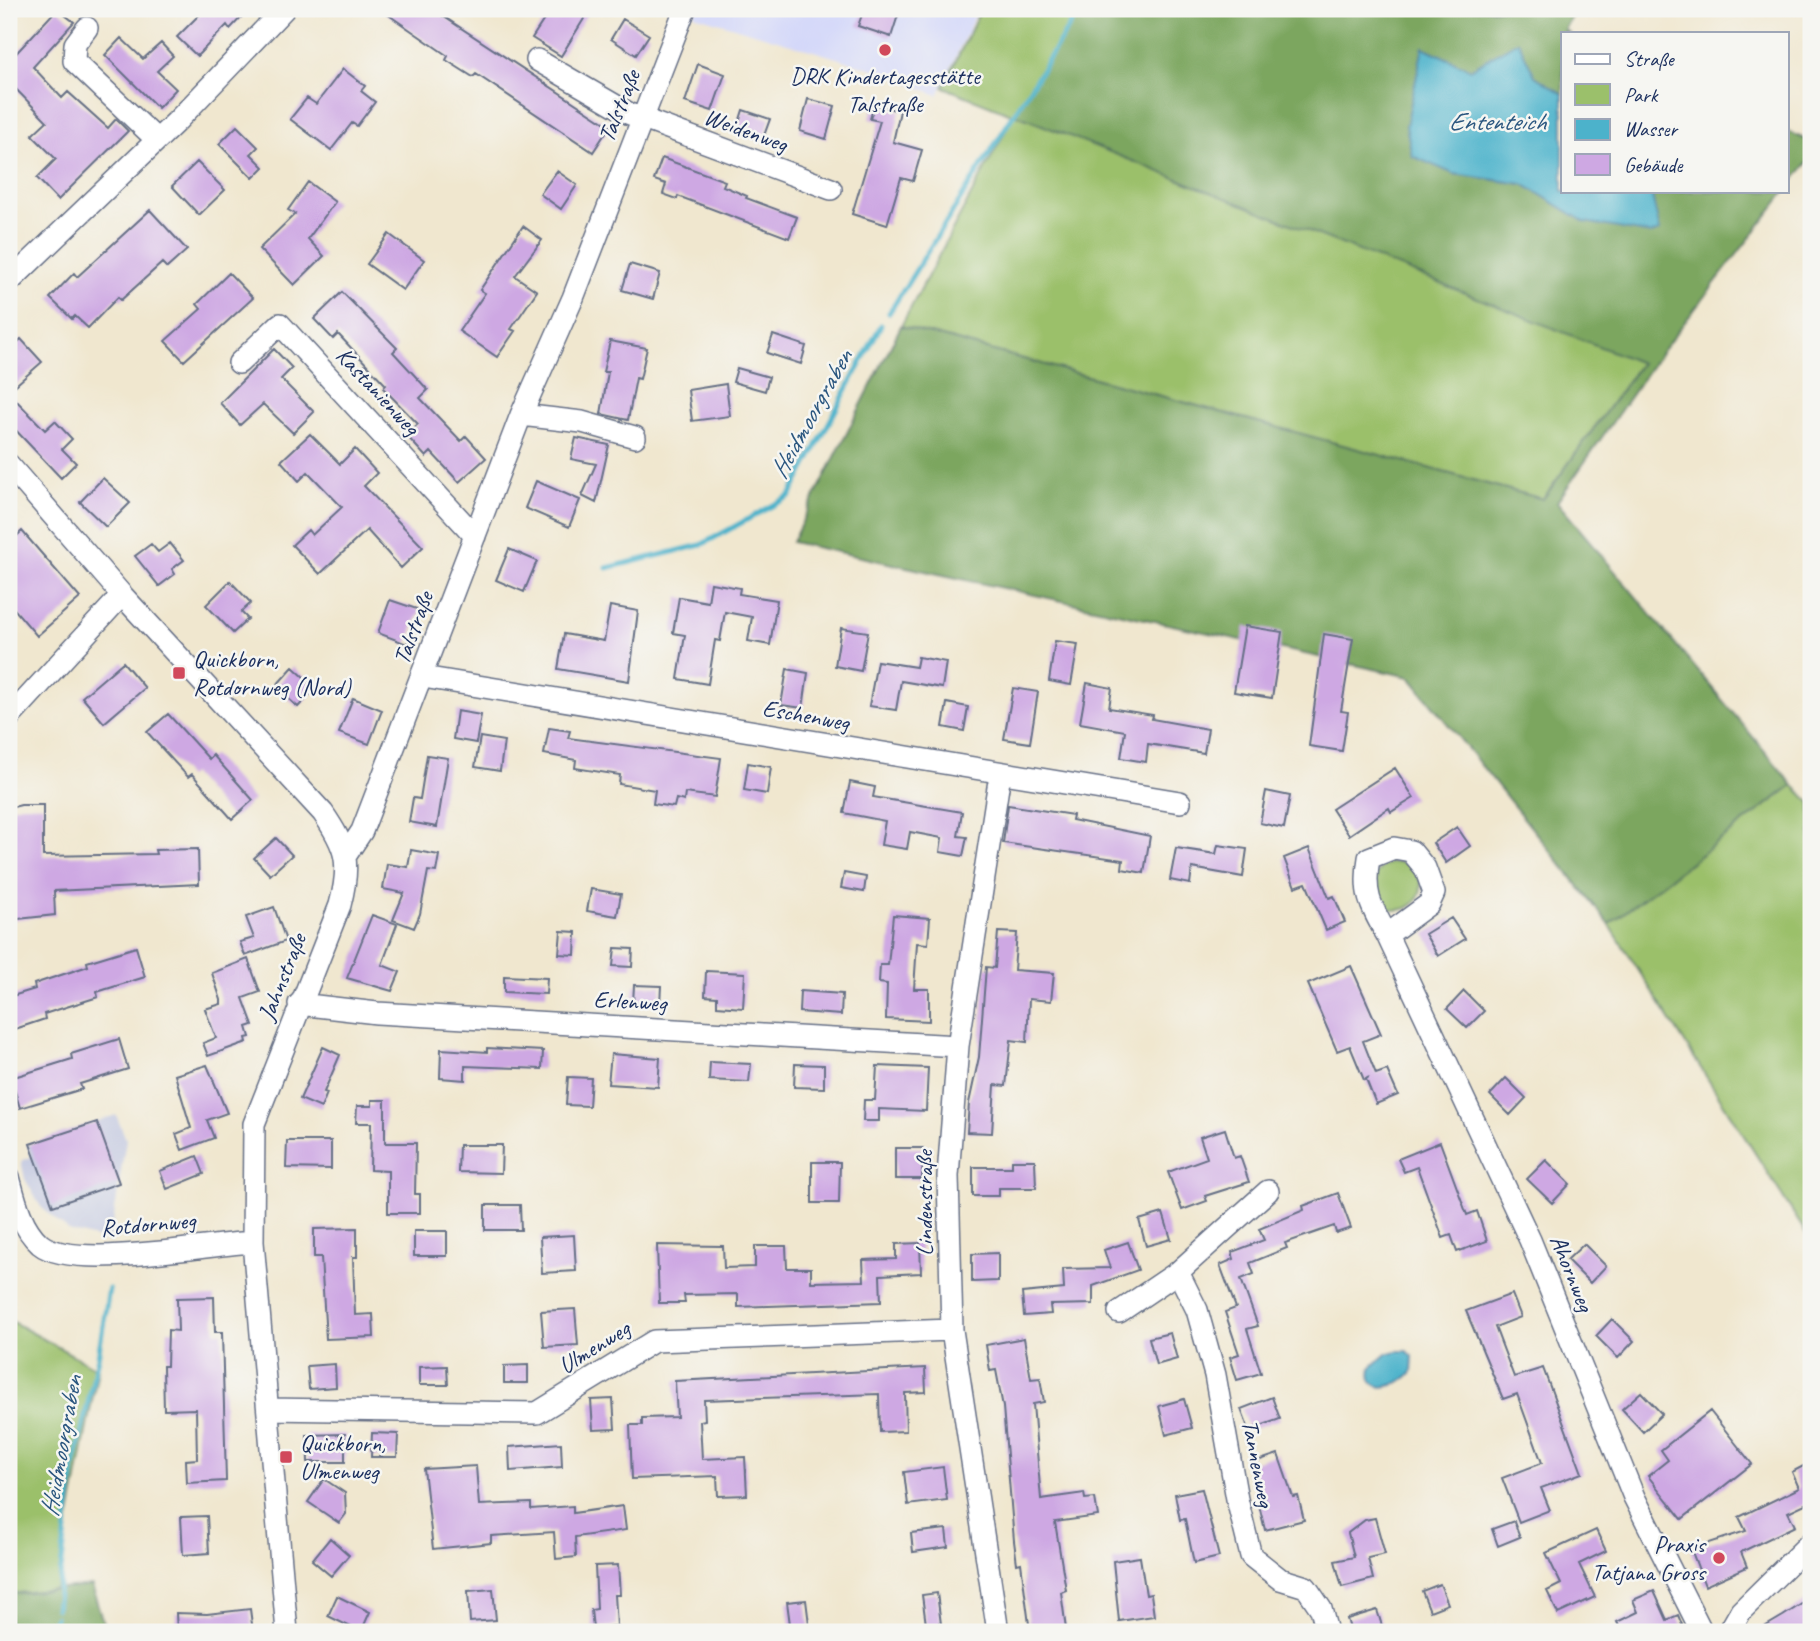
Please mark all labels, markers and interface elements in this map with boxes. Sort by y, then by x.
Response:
legend [1561,32,1788,192]
marker: DRK Kindertagesstätte Talstraße [877,42,893,58]
text: Straße [1624,46,1676,72]
place label: DRK Kindertagesstätte Talstraße [790,61,982,119]
street label: Talstraße [591,64,648,146]
text: Park [1624,82,1659,108]
street label: Weidenweg [700,101,793,159]
water label: Ententeich [1448,105,1548,138]
text: Wasser [1624,116,1678,142]
text: Gebäude [1624,152,1683,178]
street label: Kastanienweg [330,341,427,442]
water label: Heidmoorgraben [762,342,861,484]
street label: Talstraße [386,586,441,668]
place label: Quickborn, Rotdornweg (Nord) [193,644,352,702]
marker: Quickborn, Rotdornweg (Nord) [171,665,187,681]
street label: Eschenweg [760,693,853,738]
street label: Jahnstraße [251,927,314,1026]
street label: Erlenweg [593,984,670,1018]
street label: Lindenstraße [909,1148,939,1256]
street label: Rotdornweg [99,1205,198,1243]
street label: Ahornweg [1543,1230,1602,1318]
street label: Ulmenweg [553,1312,637,1380]
water label: Heidmoorgraben [32,1371,90,1519]
street label: Tannenweg [1235,1417,1282,1512]
place label: Quickborn, Ulmenweg [300,1428,386,1486]
marker: Quickborn, Ulmenweg [278,1449,294,1465]
place label: Praxis Tatjana Gross [1592,1529,1707,1587]
marker: Praxis Tatjana Gross [1711,1550,1727,1566]

